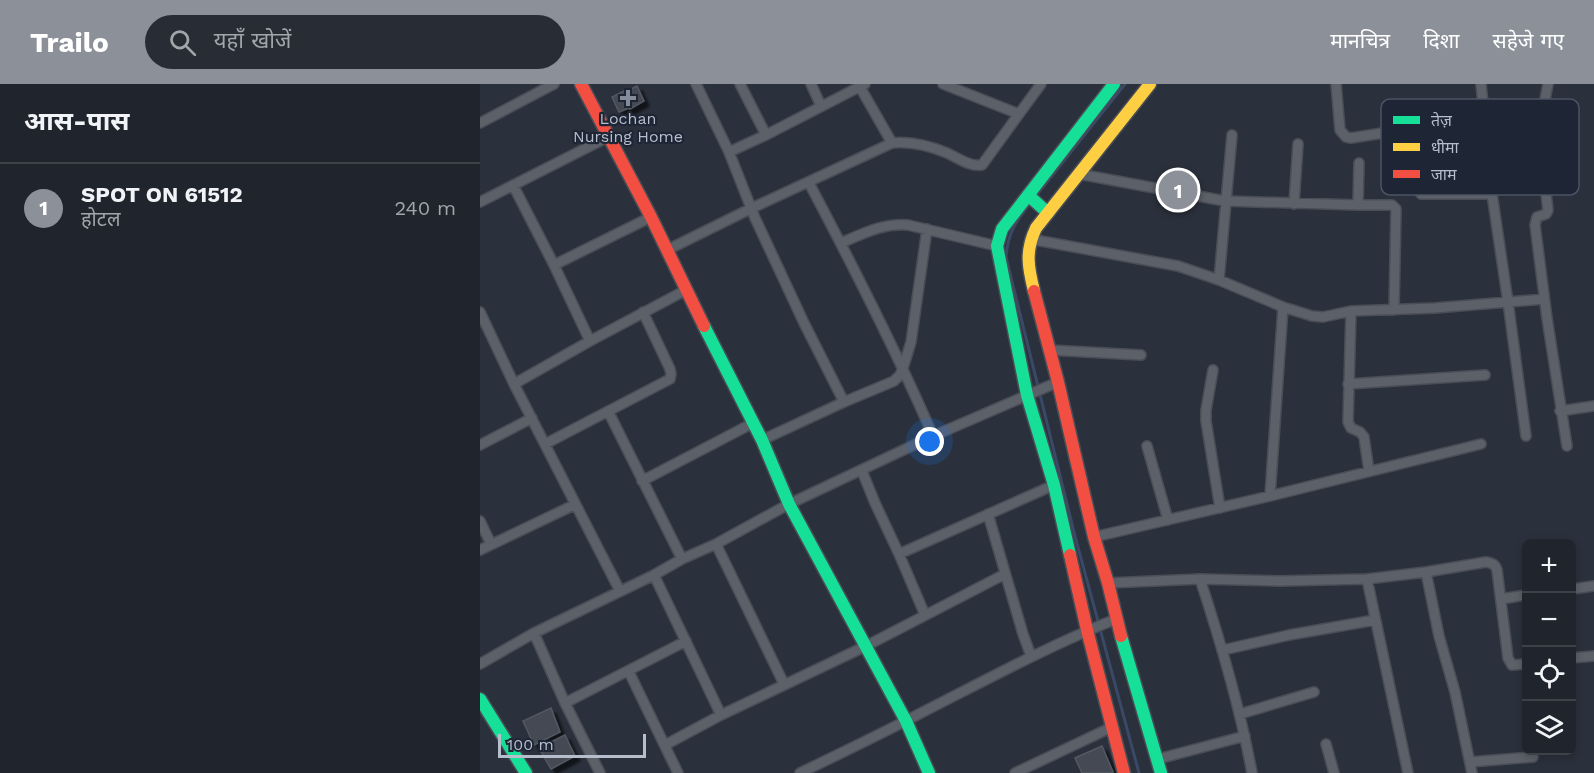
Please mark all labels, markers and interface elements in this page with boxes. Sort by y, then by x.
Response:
search box [145,15,565,69]
text: Trailo [30,26,109,59]
icon: search [166,26,199,59]
text: यहाँ खोजें [214,28,291,53]
text: मानचित्र [1330,28,1390,53]
text: दिशा [1423,28,1459,53]
text: सहेजे गए [1492,28,1564,53]
marker: Lochan Nursing Home [619,89,637,107]
legend [1381,99,1579,195]
text: आस-पास [24,106,130,136]
place label: Lochan Nursing Home [573,109,683,146]
text: तेज़ [1431,111,1453,130]
text: धीमा [1431,138,1460,157]
text: जाम [1431,165,1457,184]
pin: 1 [1158,168,1198,212]
text: SPOT ON 61512 [81,182,243,207]
text: 1 [39,196,48,220]
text: 240 m [394,196,456,220]
text: होटल [81,207,120,231]
your location [915,427,944,456]
map controls [1522,539,1576,755]
button: + [1522,539,1576,593]
button: − [1522,593,1576,647]
button: locate [1522,647,1576,701]
button: layers [1522,701,1576,755]
scale bar [498,731,646,758]
text: 100 m [507,735,554,754]

